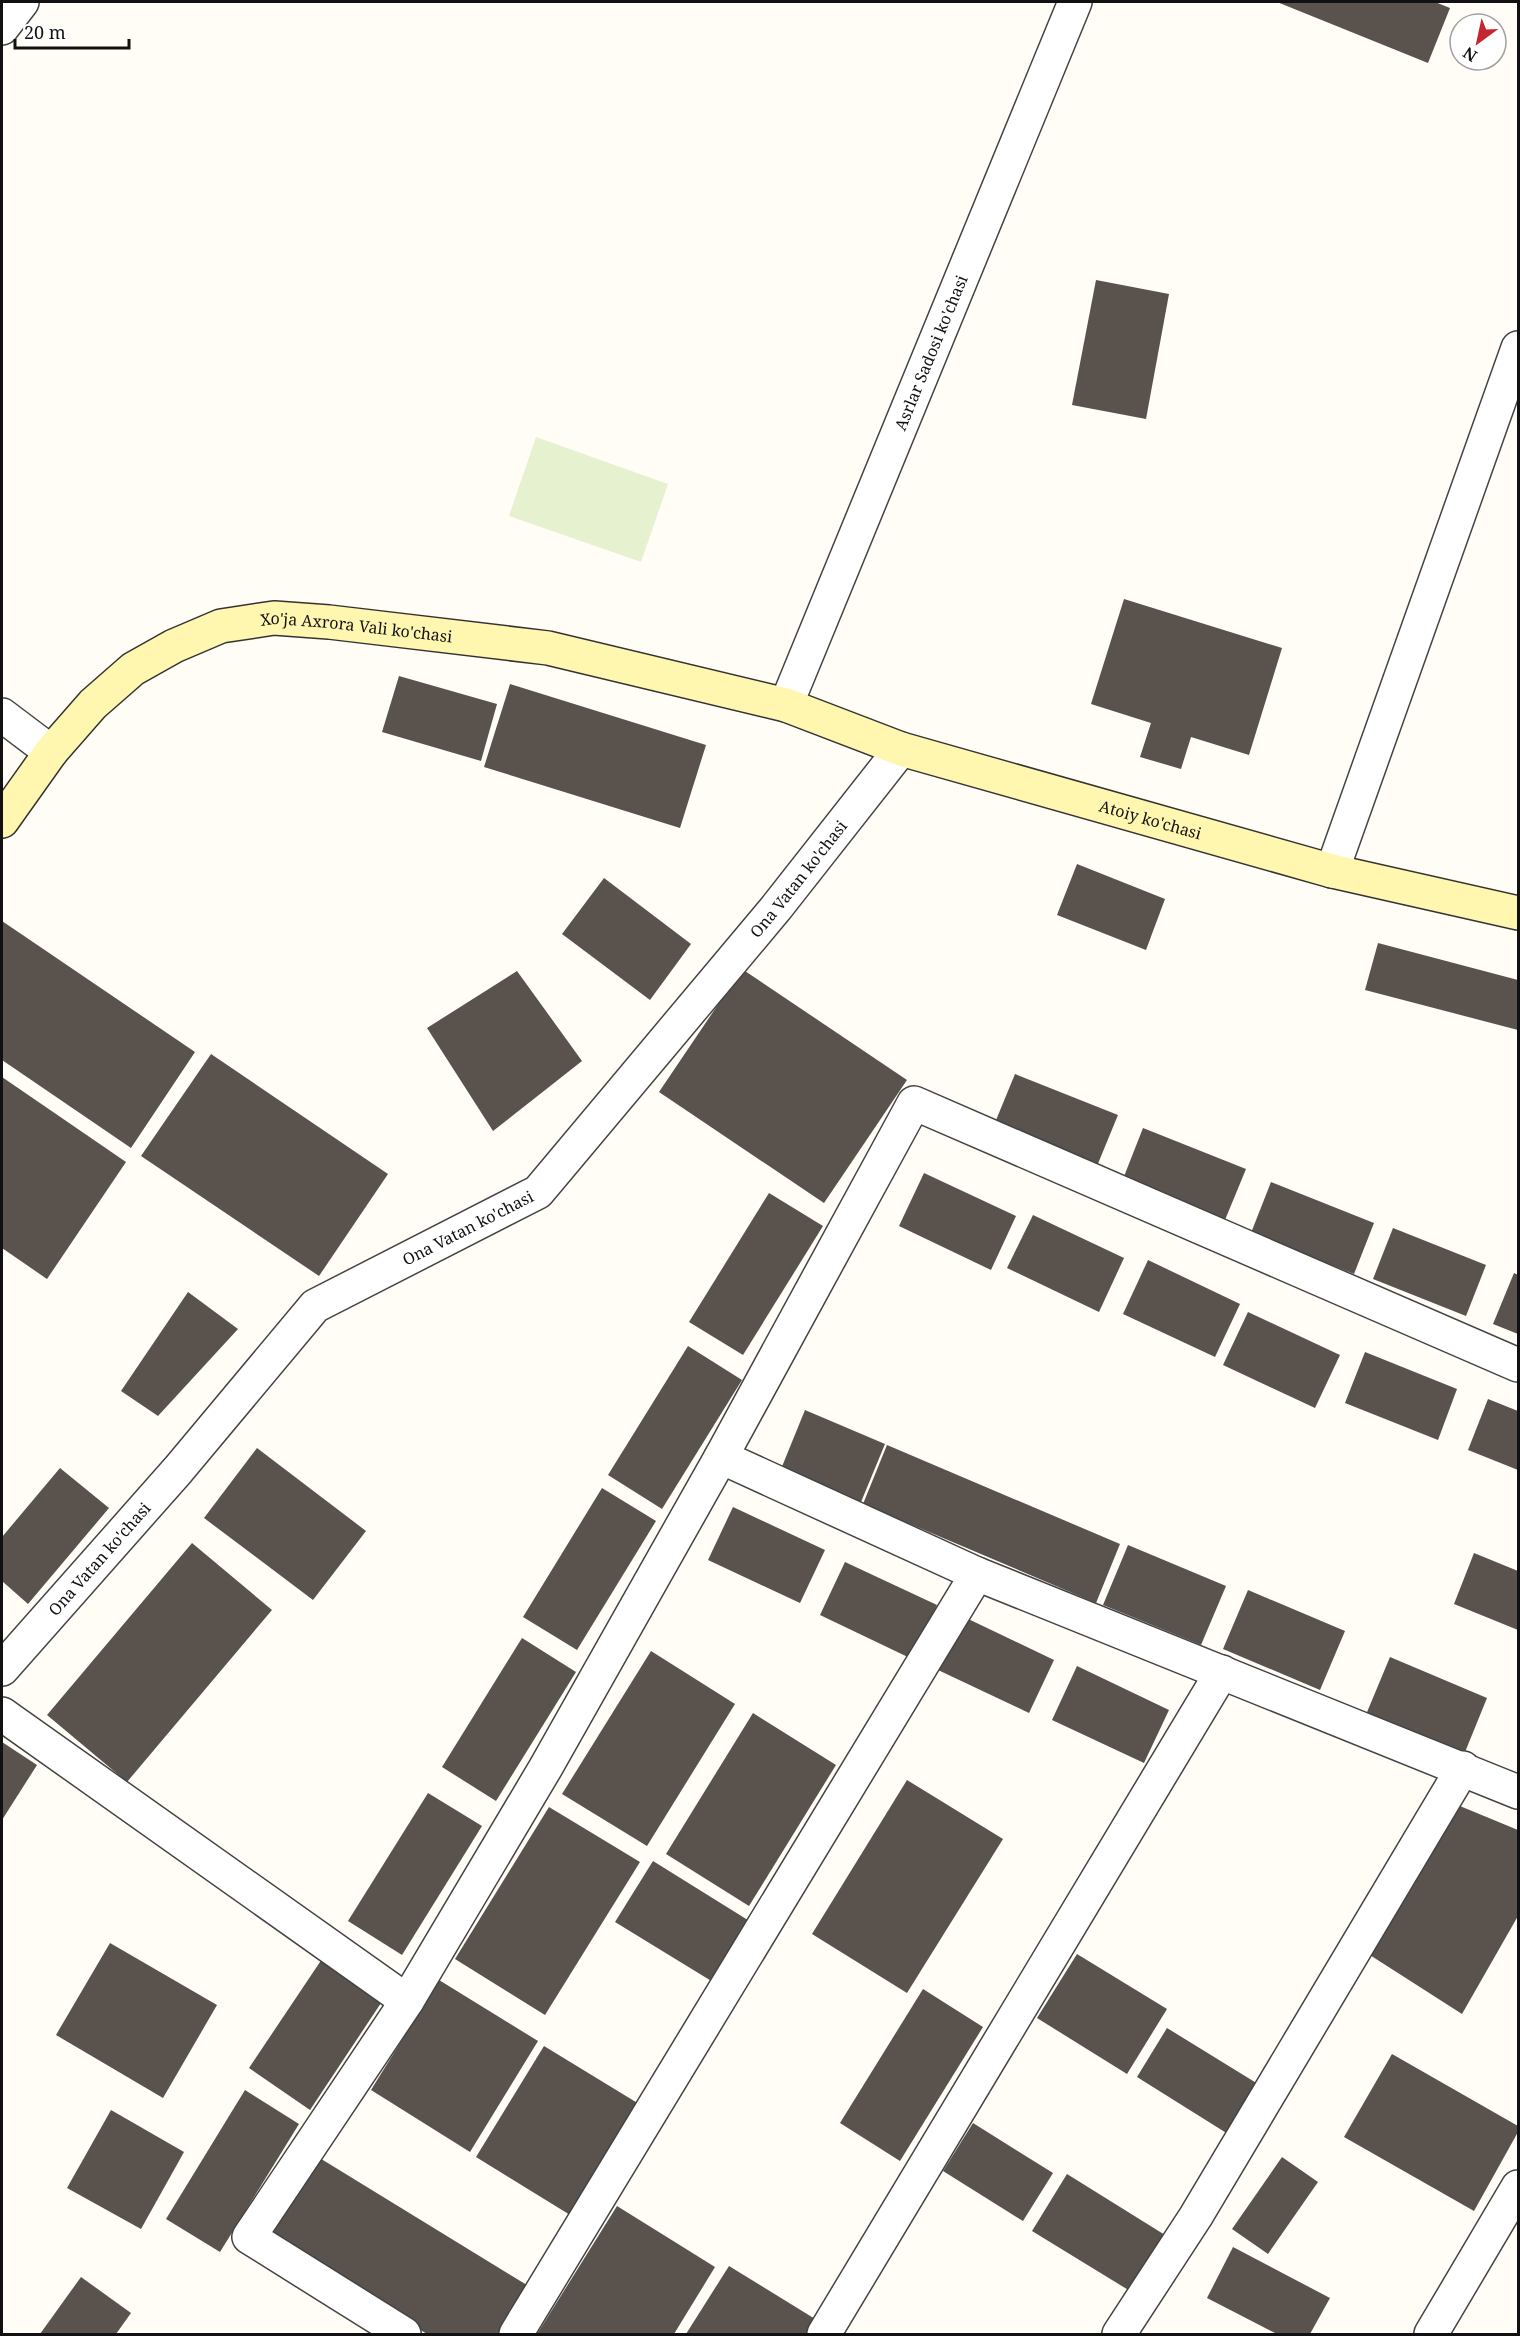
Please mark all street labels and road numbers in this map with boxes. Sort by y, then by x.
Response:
street label: Asrlar Sadosi ko'chasi [889,272,973,434]
street label: Xo'ja Axrora Vali ko'chasi [259,607,454,648]
street label: Atoiy ko'chasi [1097,795,1204,845]
street label: Ona Vatan ko'chasi [745,816,852,942]
street label: Ona Vatan ko'chasi [399,1185,537,1271]
street label: Ona Vatan ko'chasi [43,1498,155,1620]

